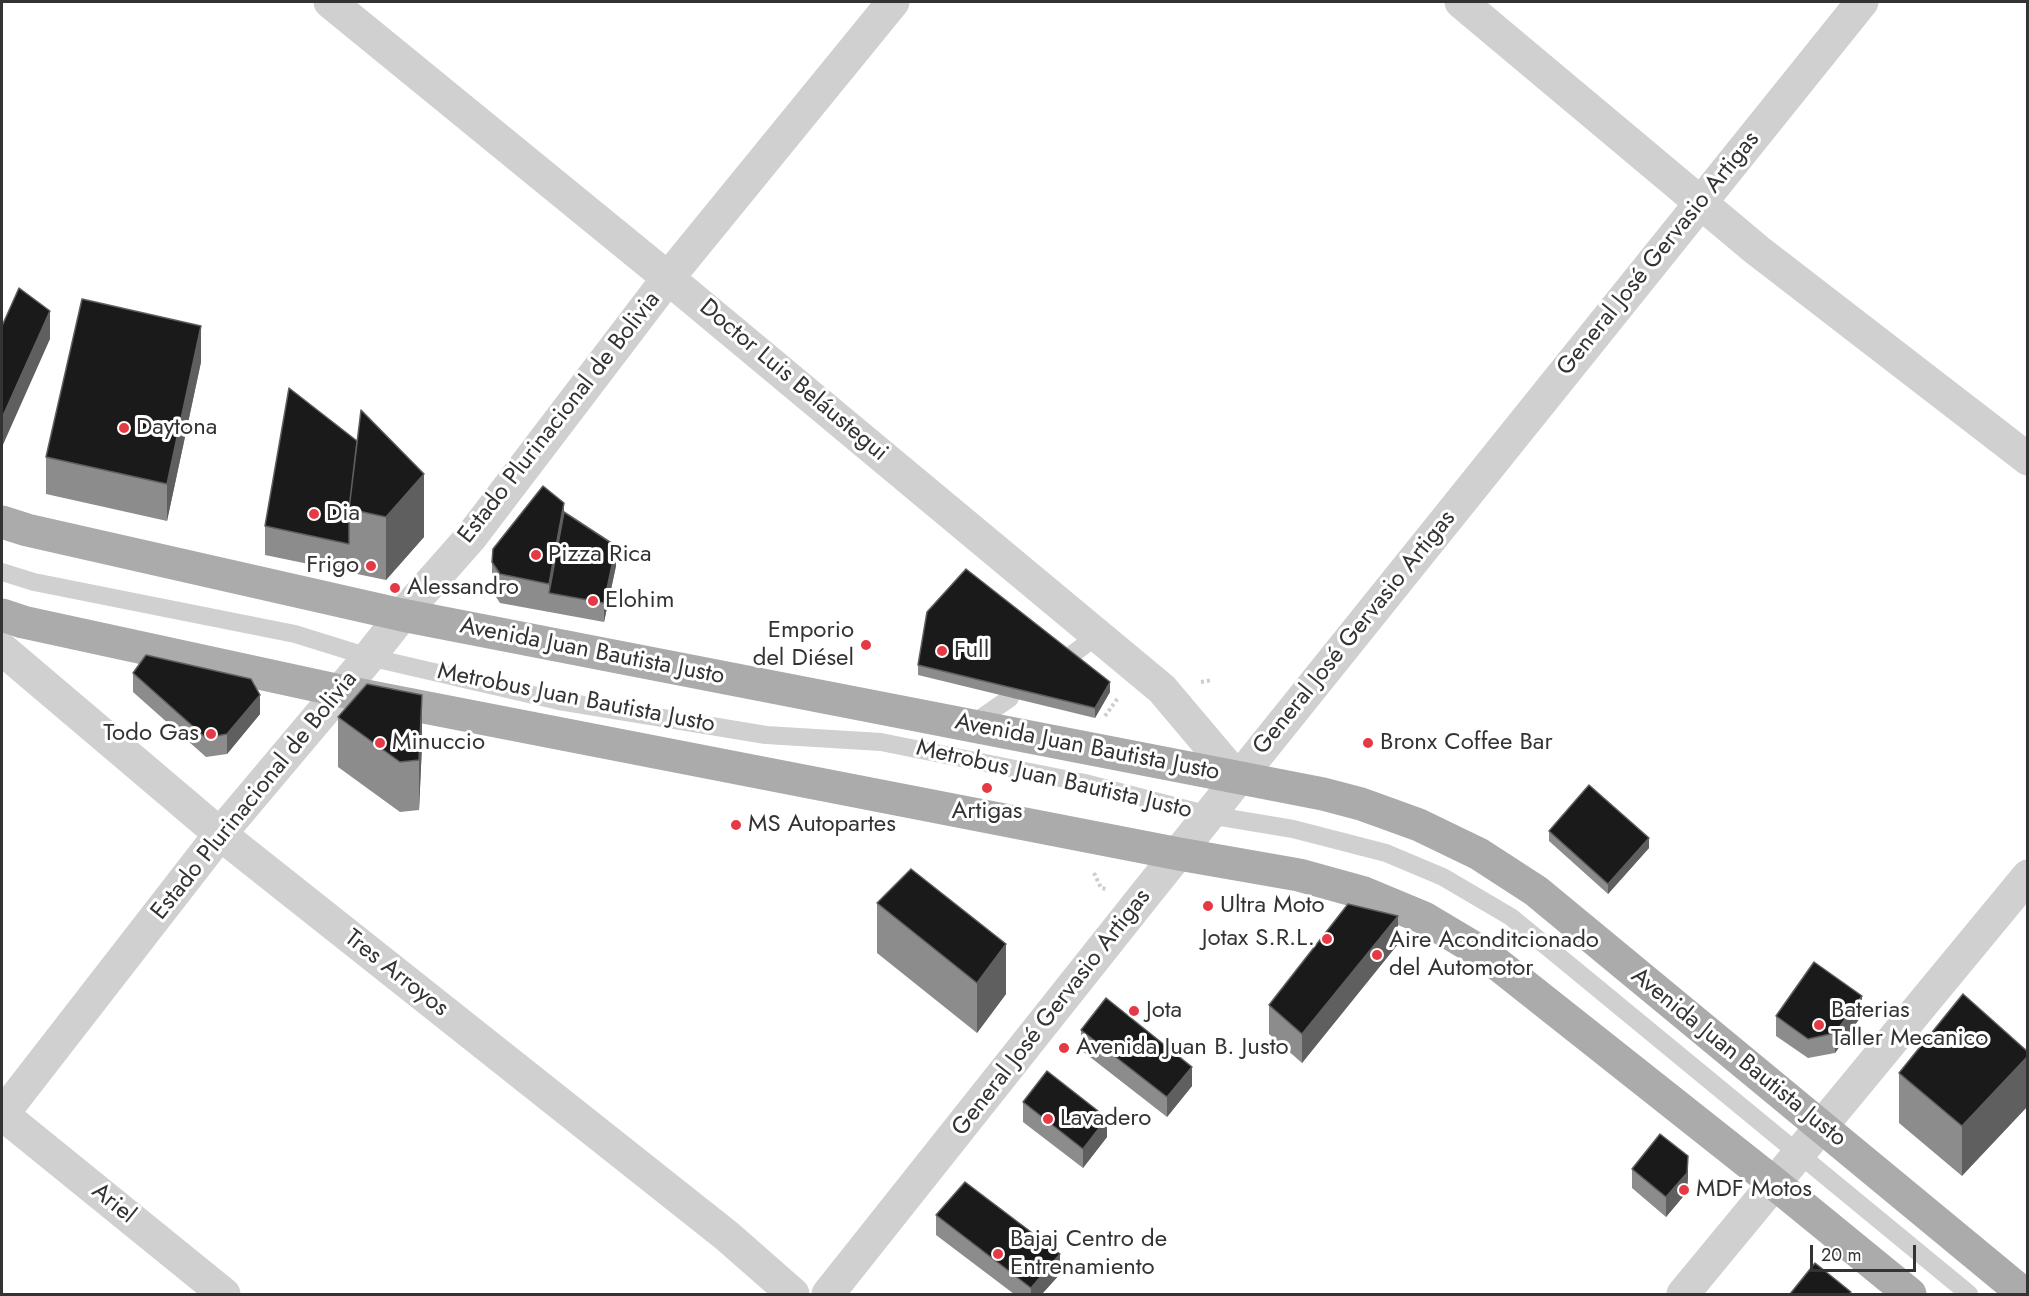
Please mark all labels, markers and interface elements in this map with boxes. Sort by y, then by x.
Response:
street label: General José Gervasio Artigas [1552,126,1766,382]
street label: Estado Plurinacional de Bolivia [453,286,667,550]
street label: Doctor Luis Beláustegui [693,294,893,468]
place label: Daytona [136,414,217,442]
marker: Daytona [117,421,131,435]
place label: Dia [326,500,360,528]
street label: General José Gervasio Artigas [1248,505,1462,761]
marker: Dia [307,507,321,521]
place label: Pizza Rica [548,541,652,569]
marker: Pizza Rica [529,548,543,562]
place label: Frigo [306,552,359,580]
marker: Frigo [364,559,378,573]
place label: Alessandro [407,574,519,602]
marker: Alessandro [388,581,402,595]
place label: Elohim [605,587,674,615]
marker: Elohim [586,594,600,608]
street label: Avenida Juan Bautista Justo [457,612,727,692]
place label: Emporio del Diésel [753,617,854,673]
place label: Full [954,637,989,665]
marker: Emporio del Diésel [859,638,873,652]
marker: Full [935,644,949,658]
street label: Metrobus Juan Bautista Justo [435,658,717,740]
street label: Estado Plurinacional de Bolivia [146,666,364,926]
street label: Avenida Juan Bautista Justo [952,708,1222,788]
place label: Todo Gas [103,720,199,748]
marker: Todo Gas [204,727,218,741]
place label: Minuccio [392,729,485,757]
place label: Bronx Coffee Bar [1380,729,1553,757]
street label: Metrobus Juan Bautista Justo [913,734,1195,826]
marker: Minuccio [373,736,387,750]
marker: Bronx Coffee Bar [1361,736,1375,750]
marker: Artigas [980,781,994,795]
place label: Artigas [952,798,1022,826]
place label: MS Autopartes [748,811,896,839]
marker: MS Autopartes [729,818,743,832]
street label: General José Gervasio Artigas [947,884,1157,1142]
place label: Ultra Moto [1220,892,1325,920]
marker: Ultra Moto [1201,899,1215,913]
street label: Tres Arroyos [338,924,454,1024]
place label: Jotax S.R.L. [1202,925,1315,953]
place label: Aire Aconditcionado del Automotor [1389,927,1599,983]
marker: Jotax S.R.L. [1320,932,1334,946]
marker: Aire Aconditcionado del Automotor [1370,948,1384,962]
street label: Avenida Juan Bautista Justo [1624,962,1852,1154]
place label: Jota [1146,997,1182,1025]
place label: Baterias Taller Mecanico [1831,997,1988,1053]
marker: Jota [1127,1004,1141,1018]
marker: Baterias Taller Mecanico [1812,1018,1826,1032]
place label: Avenida Juan B. Justo [1076,1034,1288,1062]
marker: Avenida Juan B. Justo [1057,1041,1071,1055]
place label: Lavadero [1060,1105,1151,1133]
marker: Lavadero [1041,1112,1055,1126]
place label: MDF Motos [1696,1176,1812,1204]
street label: Ariel [85,1178,141,1230]
marker: MDF Motos [1677,1183,1691,1197]
place label: Bajaj Centro de Entrenamiento [1010,1226,1167,1282]
scale bar [1813,1233,1920,1271]
text: 20 m [1821,1242,1861,1268]
marker: Bajaj Centro de Entrenamiento [991,1247,1005,1261]

